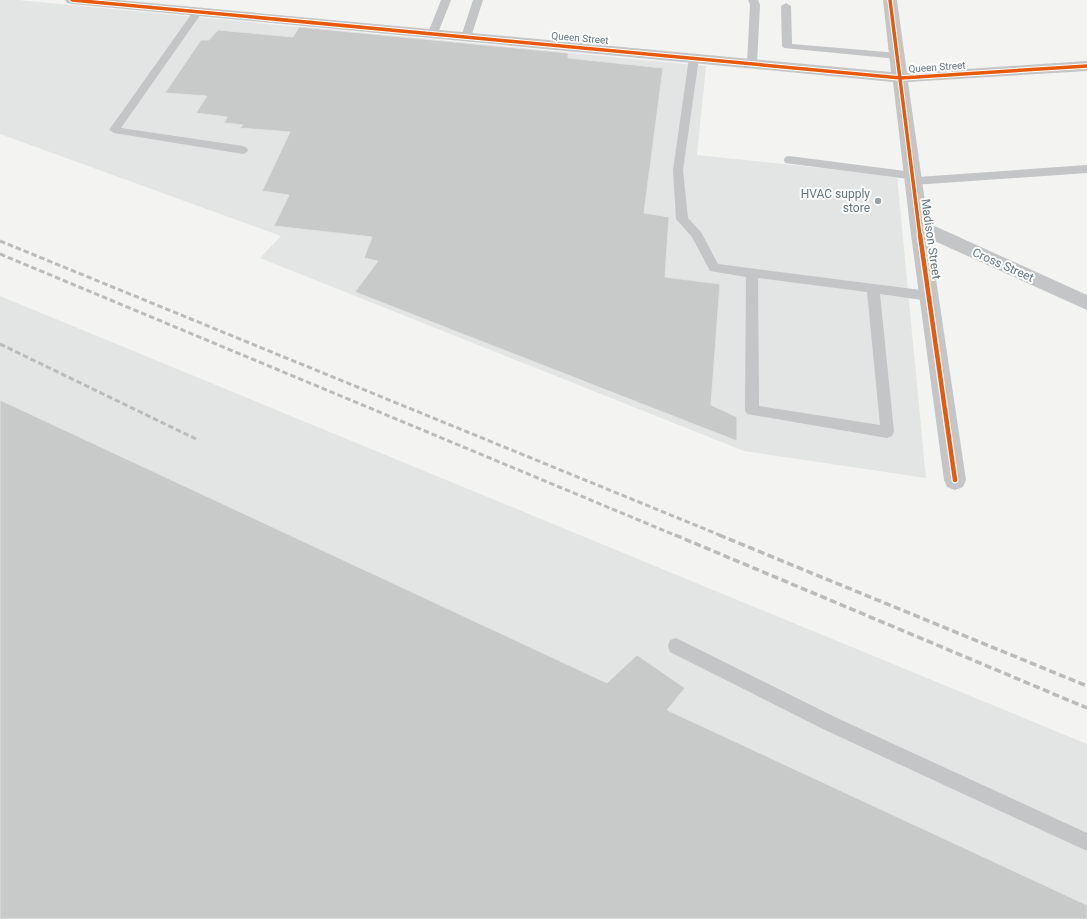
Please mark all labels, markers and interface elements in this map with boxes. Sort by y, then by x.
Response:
street label: Queen Street [551,30,609,46]
street label: Queen Street [908,60,966,74]
place label: HVAC supply store [801,187,870,215]
marker: HVAC supply store [873,196,883,206]
street label: Madison Street [918,198,944,280]
street label: Cross Street [970,245,1036,285]

